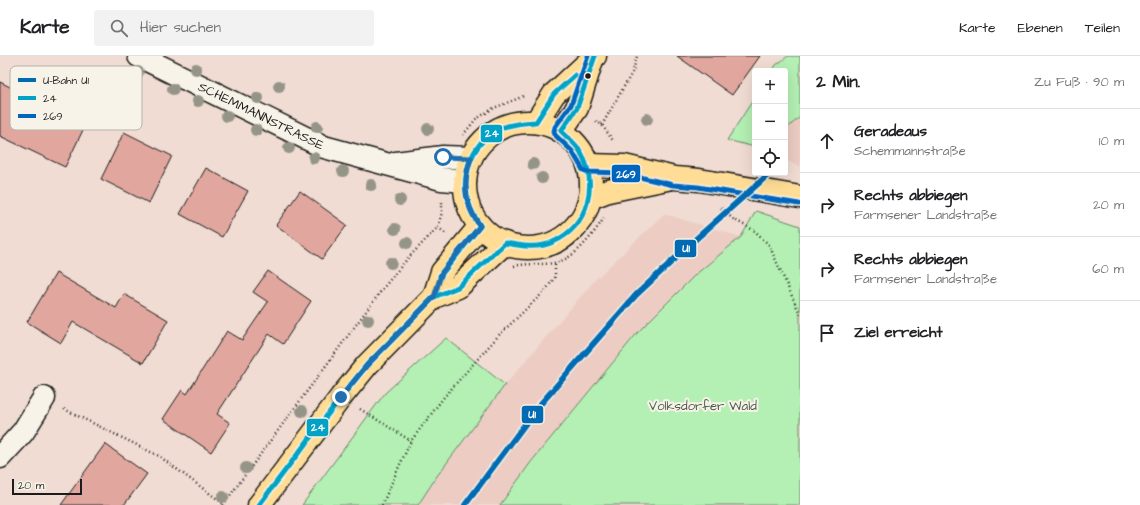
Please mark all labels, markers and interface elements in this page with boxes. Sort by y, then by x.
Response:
search box [94,10,374,46]
text: Karte [20,14,70,41]
icon: search [108,17,130,39]
text: Hier suchen [140,17,221,38]
text: Karte [959,18,996,38]
text: Ebenen [1018,18,1063,38]
text: Teilen [1085,18,1120,38]
legend [10,66,142,130]
map controls [752,68,788,176]
button: + [752,68,788,104]
text: 2 Min. [816,70,860,94]
unlabelled marker [583,71,593,81]
text: U-Bahn U1 [43,73,90,88]
text: Zu Fuß · 90 m [1034,73,1124,91]
street label: SCHEMMANNSTRASSE [195,78,327,154]
text: 24 [43,91,57,106]
button: − [752,104,788,140]
text: 269 [43,109,62,124]
text: Geradeaus [854,121,927,142]
line badge: 24 [480,124,503,143]
text: 24 [484,126,499,141]
icon: ahead [816,130,838,152]
text: 10 m [1099,132,1124,150]
button: locate [752,140,788,176]
text: Schemmannstraße [854,142,966,160]
route start [434,148,452,166]
line badge: 269 [611,164,641,183]
text: 269 [615,167,636,182]
text: Rechts abbiegen [854,185,968,206]
icon: right [816,194,838,216]
text: 20 m [1093,196,1124,214]
text: Farmsener Landstraße [854,206,997,224]
line badge: U1 [674,239,697,258]
text: U1 [681,241,690,256]
text: Rechts abbiegen [854,249,968,270]
icon: right [816,258,838,280]
text: 60 m [1092,260,1124,278]
text: Farmsener Landstraße [854,270,997,288]
icon: arrive [816,322,838,344]
text: Ziel erreicht [854,322,943,343]
route end [332,388,350,406]
park label: Volksdorfer Wald [649,397,757,415]
line badge: U1 [521,405,544,424]
text: U1 [527,407,536,422]
line badge: 24 [306,418,329,437]
text: 24 [310,420,325,435]
scale bar [12,477,82,496]
text: 20 m [18,478,44,493]

